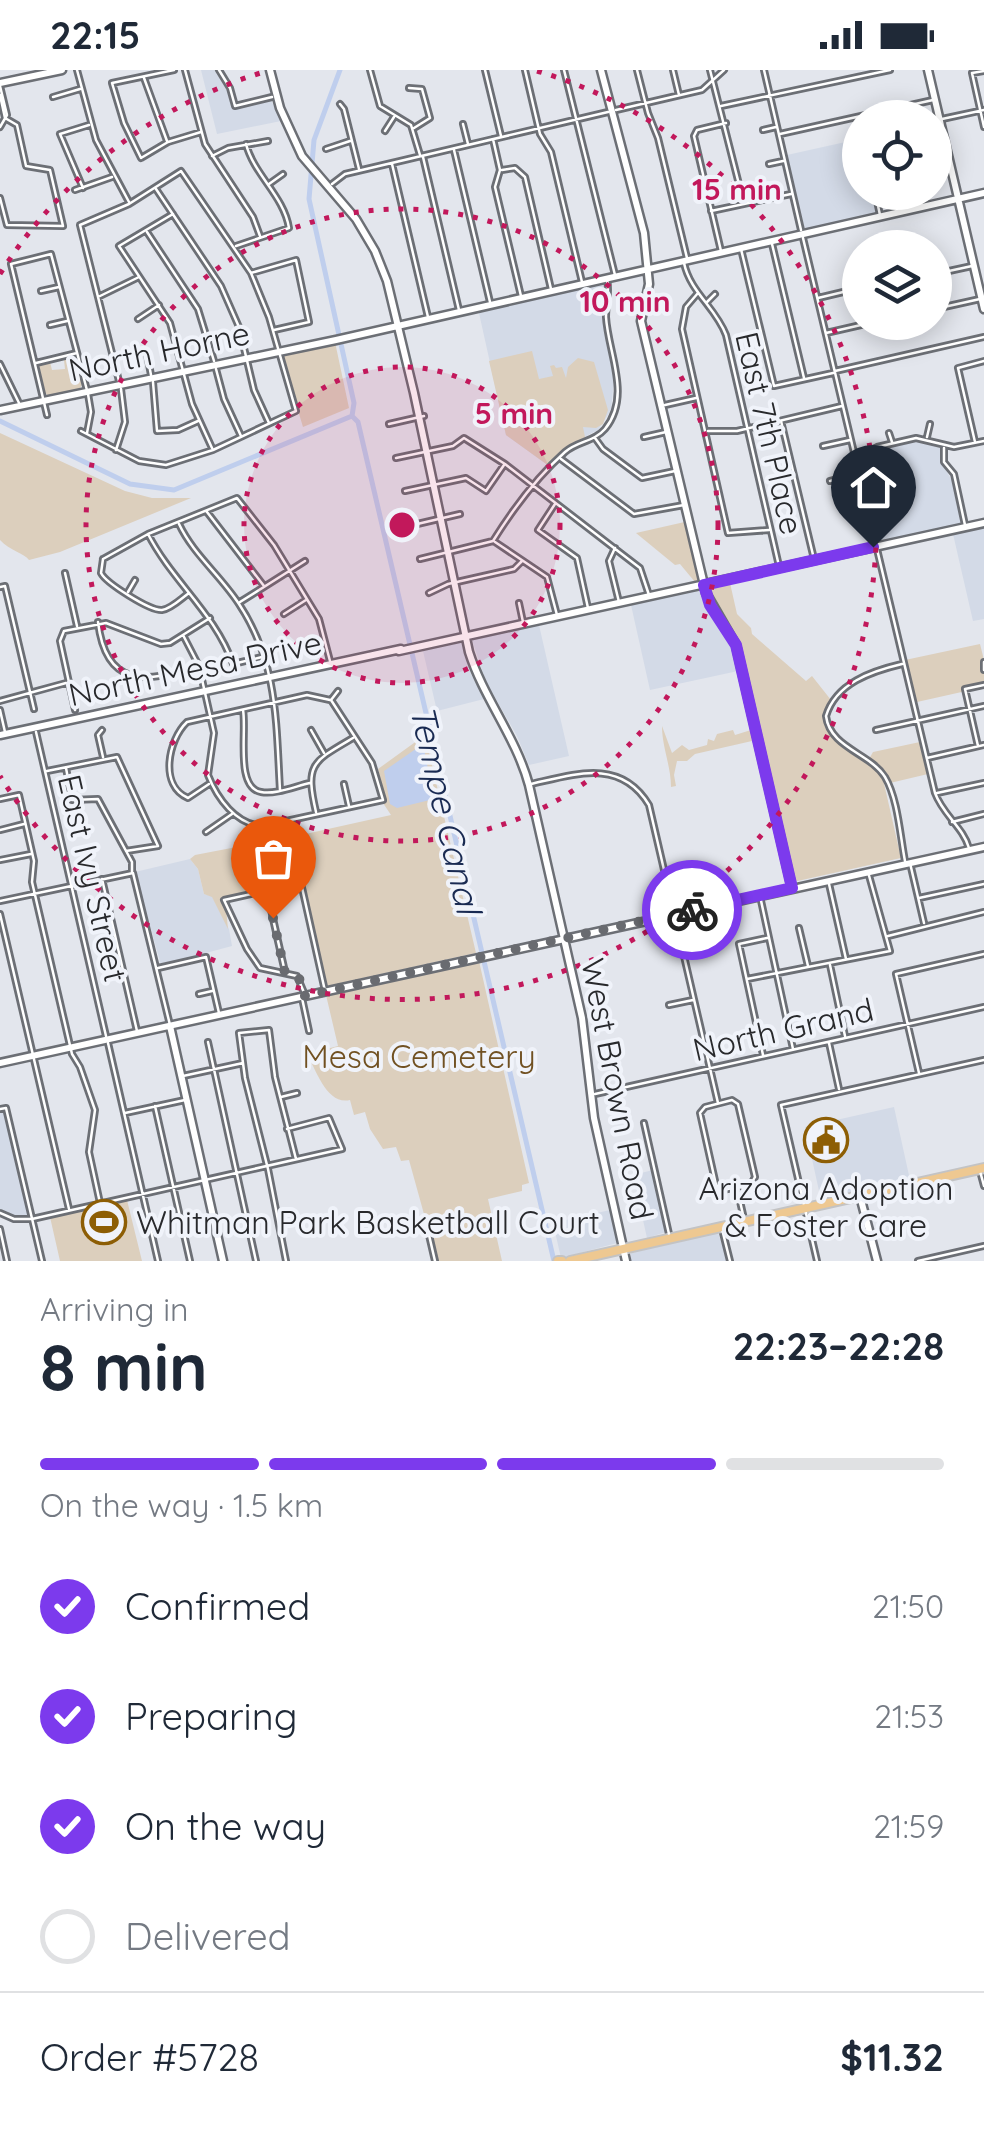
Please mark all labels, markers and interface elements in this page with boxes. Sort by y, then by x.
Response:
text: 22:15 [50,11,140,59]
map controls [842,100,952,340]
button: locate [842,100,952,210]
text: 15 min [692,170,782,208]
button: layers [842,230,952,340]
text: 10 min [579,282,671,320]
street label: North Horne [65,312,253,390]
street label: East 7th Place [727,328,813,538]
text: 5 min [475,394,553,432]
pin [831,445,916,548]
icon: home [846,460,901,515]
centre of rings [384,507,420,543]
street label: North Mesa Drive [65,622,325,714]
water label: Tempe Canal [401,700,492,921]
street label: East Ivy Street [50,770,136,986]
pin [231,816,316,919]
icon: bag [246,831,301,886]
courier [642,860,742,960]
icon: bike [665,883,720,938]
street label: West Brown Road [573,955,663,1223]
street label: North Grand [689,989,877,1069]
park label: Mesa Cemetery [302,1036,536,1076]
public building icon: Arizona Adoption & Foster Care [803,1117,849,1163]
place label: Arizona Adoption & Foster Care [698,1168,954,1245]
sports icon: Whitman Park Basketball Court [81,1199,127,1245]
place label: Whitman Park Basketball Court [136,1202,600,1242]
text: Arriving in [40,1289,189,1329]
text: 22:23–22:28 [733,1322,944,1370]
text: 8 min [40,1326,208,1407]
text: On the way · 1.5 km [40,1485,323,1525]
icon: check [40,1579,95,1634]
text: Confirmed [125,1582,310,1630]
text: 21:50 [872,1586,944,1626]
icon: check [40,1689,95,1744]
text: Preparing [125,1692,297,1740]
text: 21:53 [874,1696,944,1736]
icon: check [40,1799,95,1854]
text: On the way [125,1802,326,1850]
text: 21:59 [873,1806,944,1846]
text: Delivered [125,1912,291,1960]
text: Order #5728 [40,2033,259,2081]
text: $11.32 [840,2033,944,2081]

